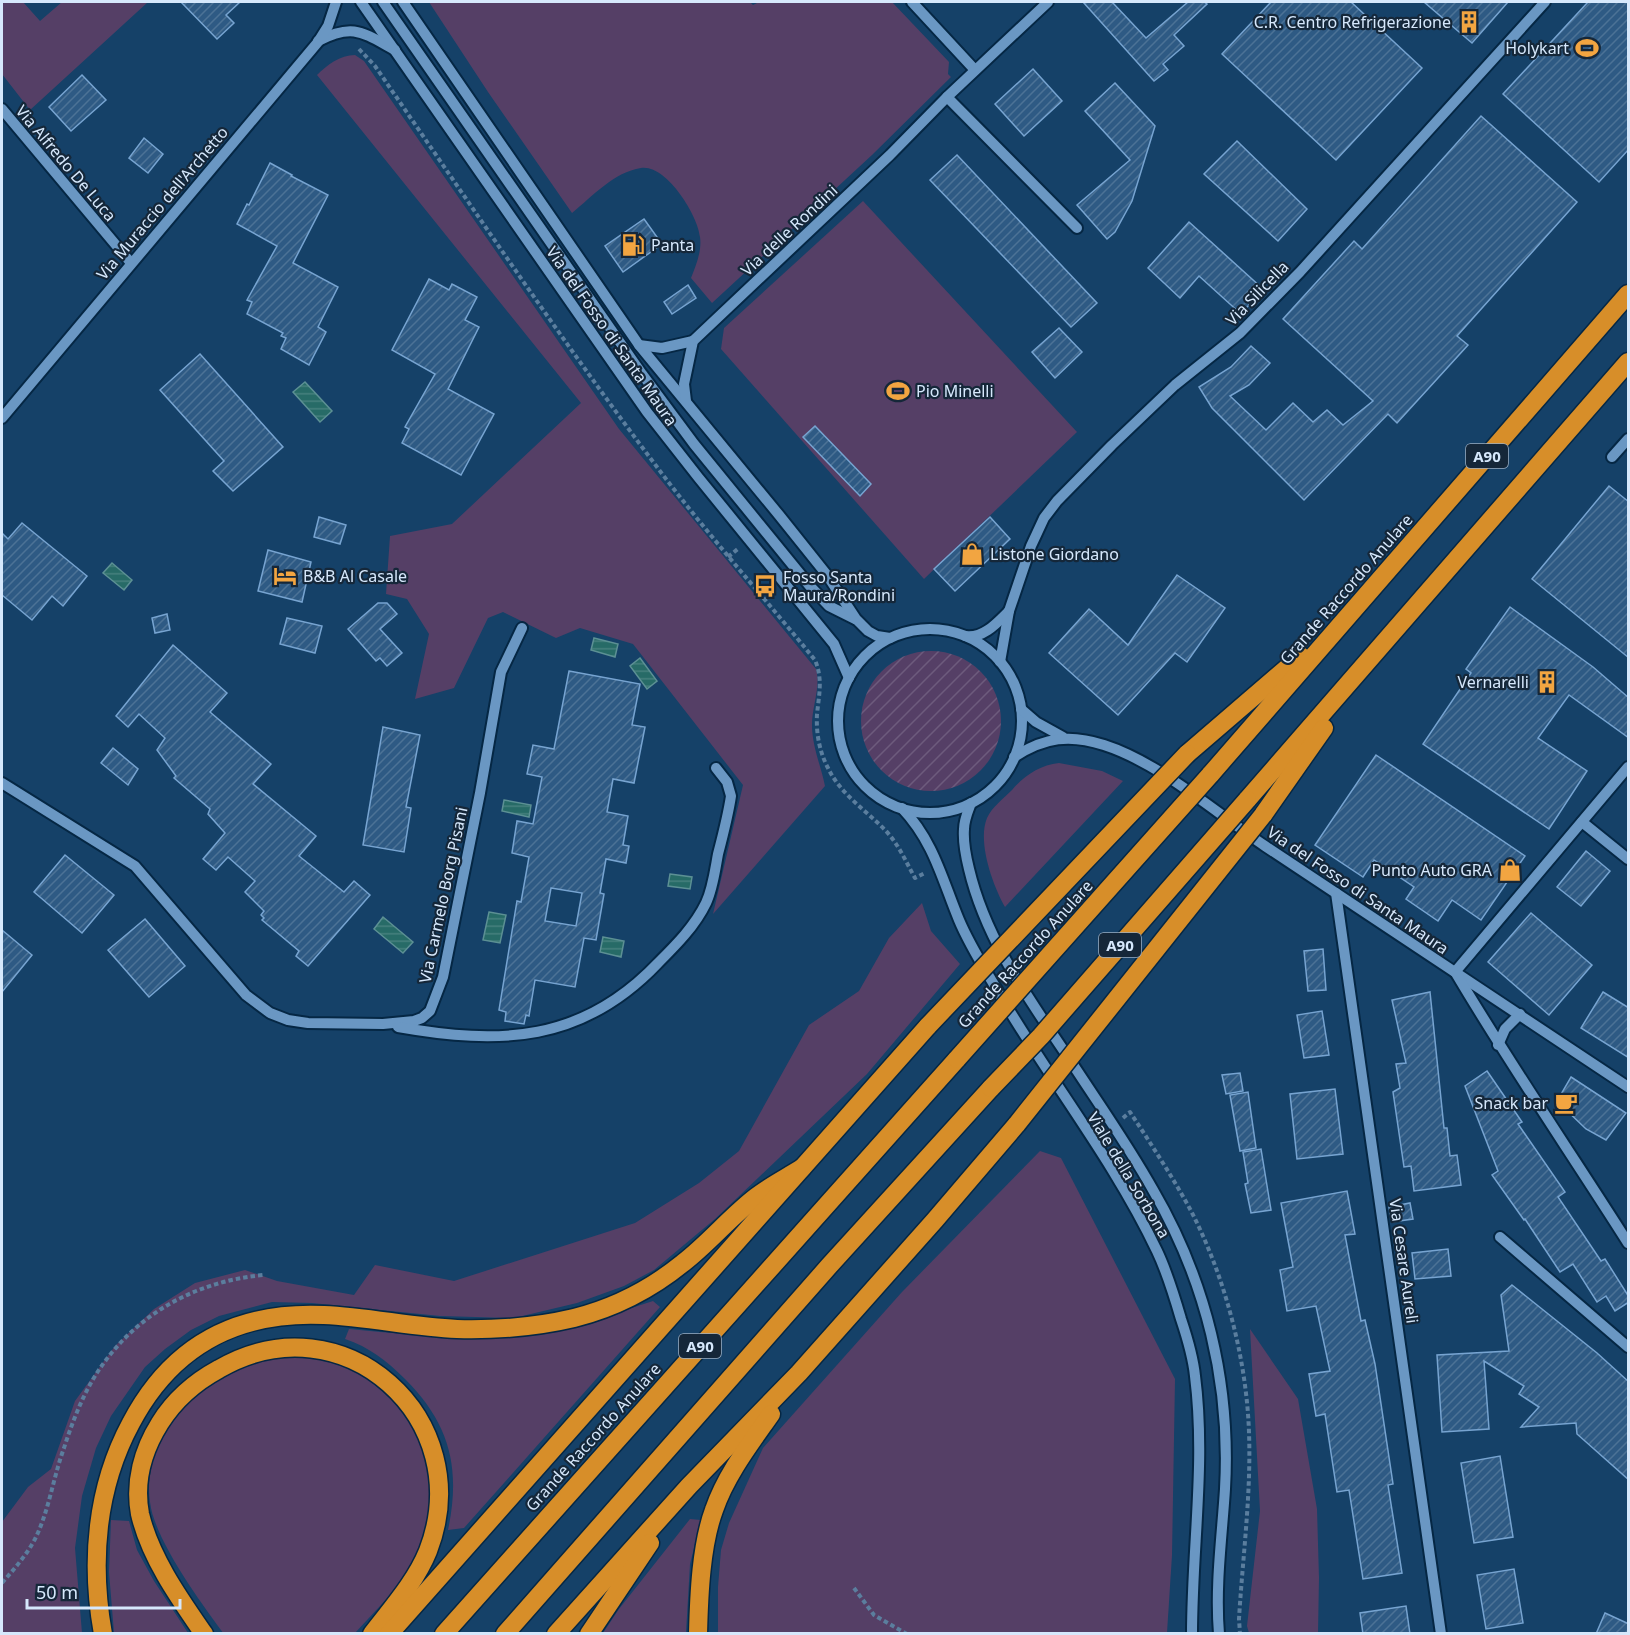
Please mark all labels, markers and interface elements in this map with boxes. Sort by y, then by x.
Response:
building icon: C.R. Centro Refrigerazione [1456,9,1482,35]
place label: C.R. Centro Refrigerazione [1254,11,1451,33]
sports icon: Holykart [1574,35,1600,61]
place label: Holykart [1505,37,1569,59]
street label: Via Alfredo De Luca [11,100,121,226]
street label: Via Muraccio dell'Archetto [91,122,233,284]
street label: Via delle Rondini [736,179,842,281]
fuel station icon: Panta [620,232,646,258]
place label: Panta [651,234,694,256]
street label: Via del Fosso di Santa Maura [541,242,683,430]
street label: Via Silicella [1221,256,1293,330]
sports icon: Pio Minelli [885,378,911,404]
place label: Pio Minelli [916,380,994,402]
road number: A90 [1466,444,1508,468]
street label: Grande Raccordo Anulare [1275,509,1417,669]
shop icon: Listone Giordano [959,541,985,567]
place label: Listone Giordano [990,543,1119,565]
hotel icon: B&B Al Casale [272,563,298,589]
place label: B&B Al Casale [303,565,407,587]
place label: Fosso Santa Maura/Rondini [783,566,895,606]
bus stop icon: Fosso Santa Maura/Rondini [752,573,778,599]
building icon: Vernarelli [1534,669,1560,695]
place label: Vernarelli [1458,671,1529,693]
street label: Via Carmelo Borg Pisani [414,805,472,985]
street label: Via del Fosso di Santa Maura [1263,821,1453,959]
shop icon: Punto Auto GRA [1497,857,1523,883]
place label: Punto Auto GRA [1371,859,1493,881]
street label: Grande Raccordo Anulare [953,875,1097,1033]
road number: A90 [1099,933,1141,957]
cafe icon: Snack bar [1553,1090,1579,1116]
place label: Snack bar [1475,1092,1548,1114]
street label: Viale della Sorbona [1083,1108,1175,1242]
street label: Via Cesare Aureli [1384,1197,1424,1325]
road number: A90 [679,1334,721,1358]
street label: Grande Raccordo Anulare [521,1358,665,1516]
scale bar [27,1572,180,1610]
text: 50 m [36,1580,78,1604]

